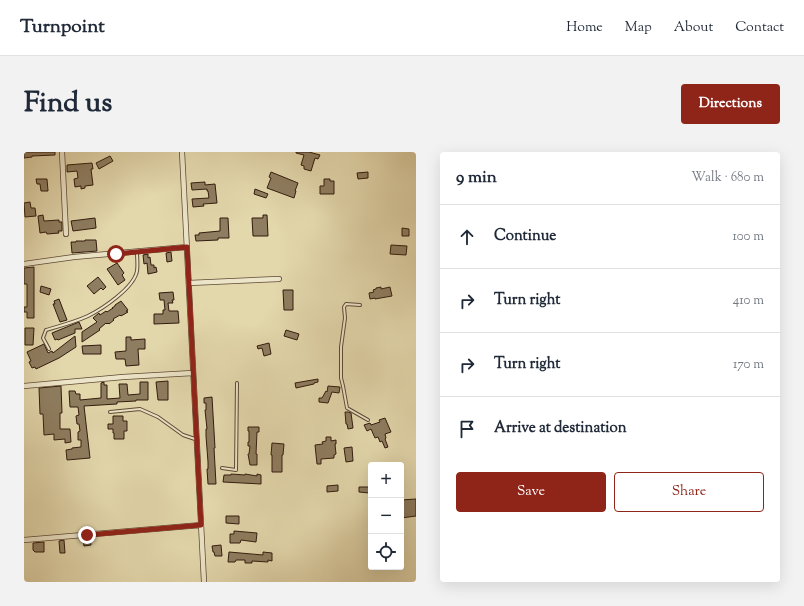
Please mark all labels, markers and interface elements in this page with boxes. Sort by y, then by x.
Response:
text: Turnpoint [20,14,105,41]
text: Home [566,18,603,38]
text: Map [625,18,652,38]
text: About [674,18,713,38]
text: Contact [735,18,784,38]
text: Find us [24,84,112,124]
button: Directions [681,84,780,124]
text: 9 min [456,166,497,190]
text: Walk · 680 m [691,169,764,187]
icon: ahead [456,226,478,248]
text: Continue [494,226,556,247]
text: 100 m [732,228,764,246]
route start [107,245,125,263]
icon: right [456,290,478,312]
text: Turn right [494,290,560,311]
text: 410 m [733,292,764,310]
icon: right [456,354,478,376]
text: Turn right [494,354,560,375]
text: 170 m [733,356,764,374]
icon: arrive [456,418,478,440]
text: Arrive at destination [494,418,627,439]
map controls [368,462,404,570]
button: + [368,462,404,498]
button: Save [456,472,606,512]
button: Share [614,472,764,512]
button: − [368,498,404,534]
route end [78,526,96,544]
button: locate [368,534,404,570]

